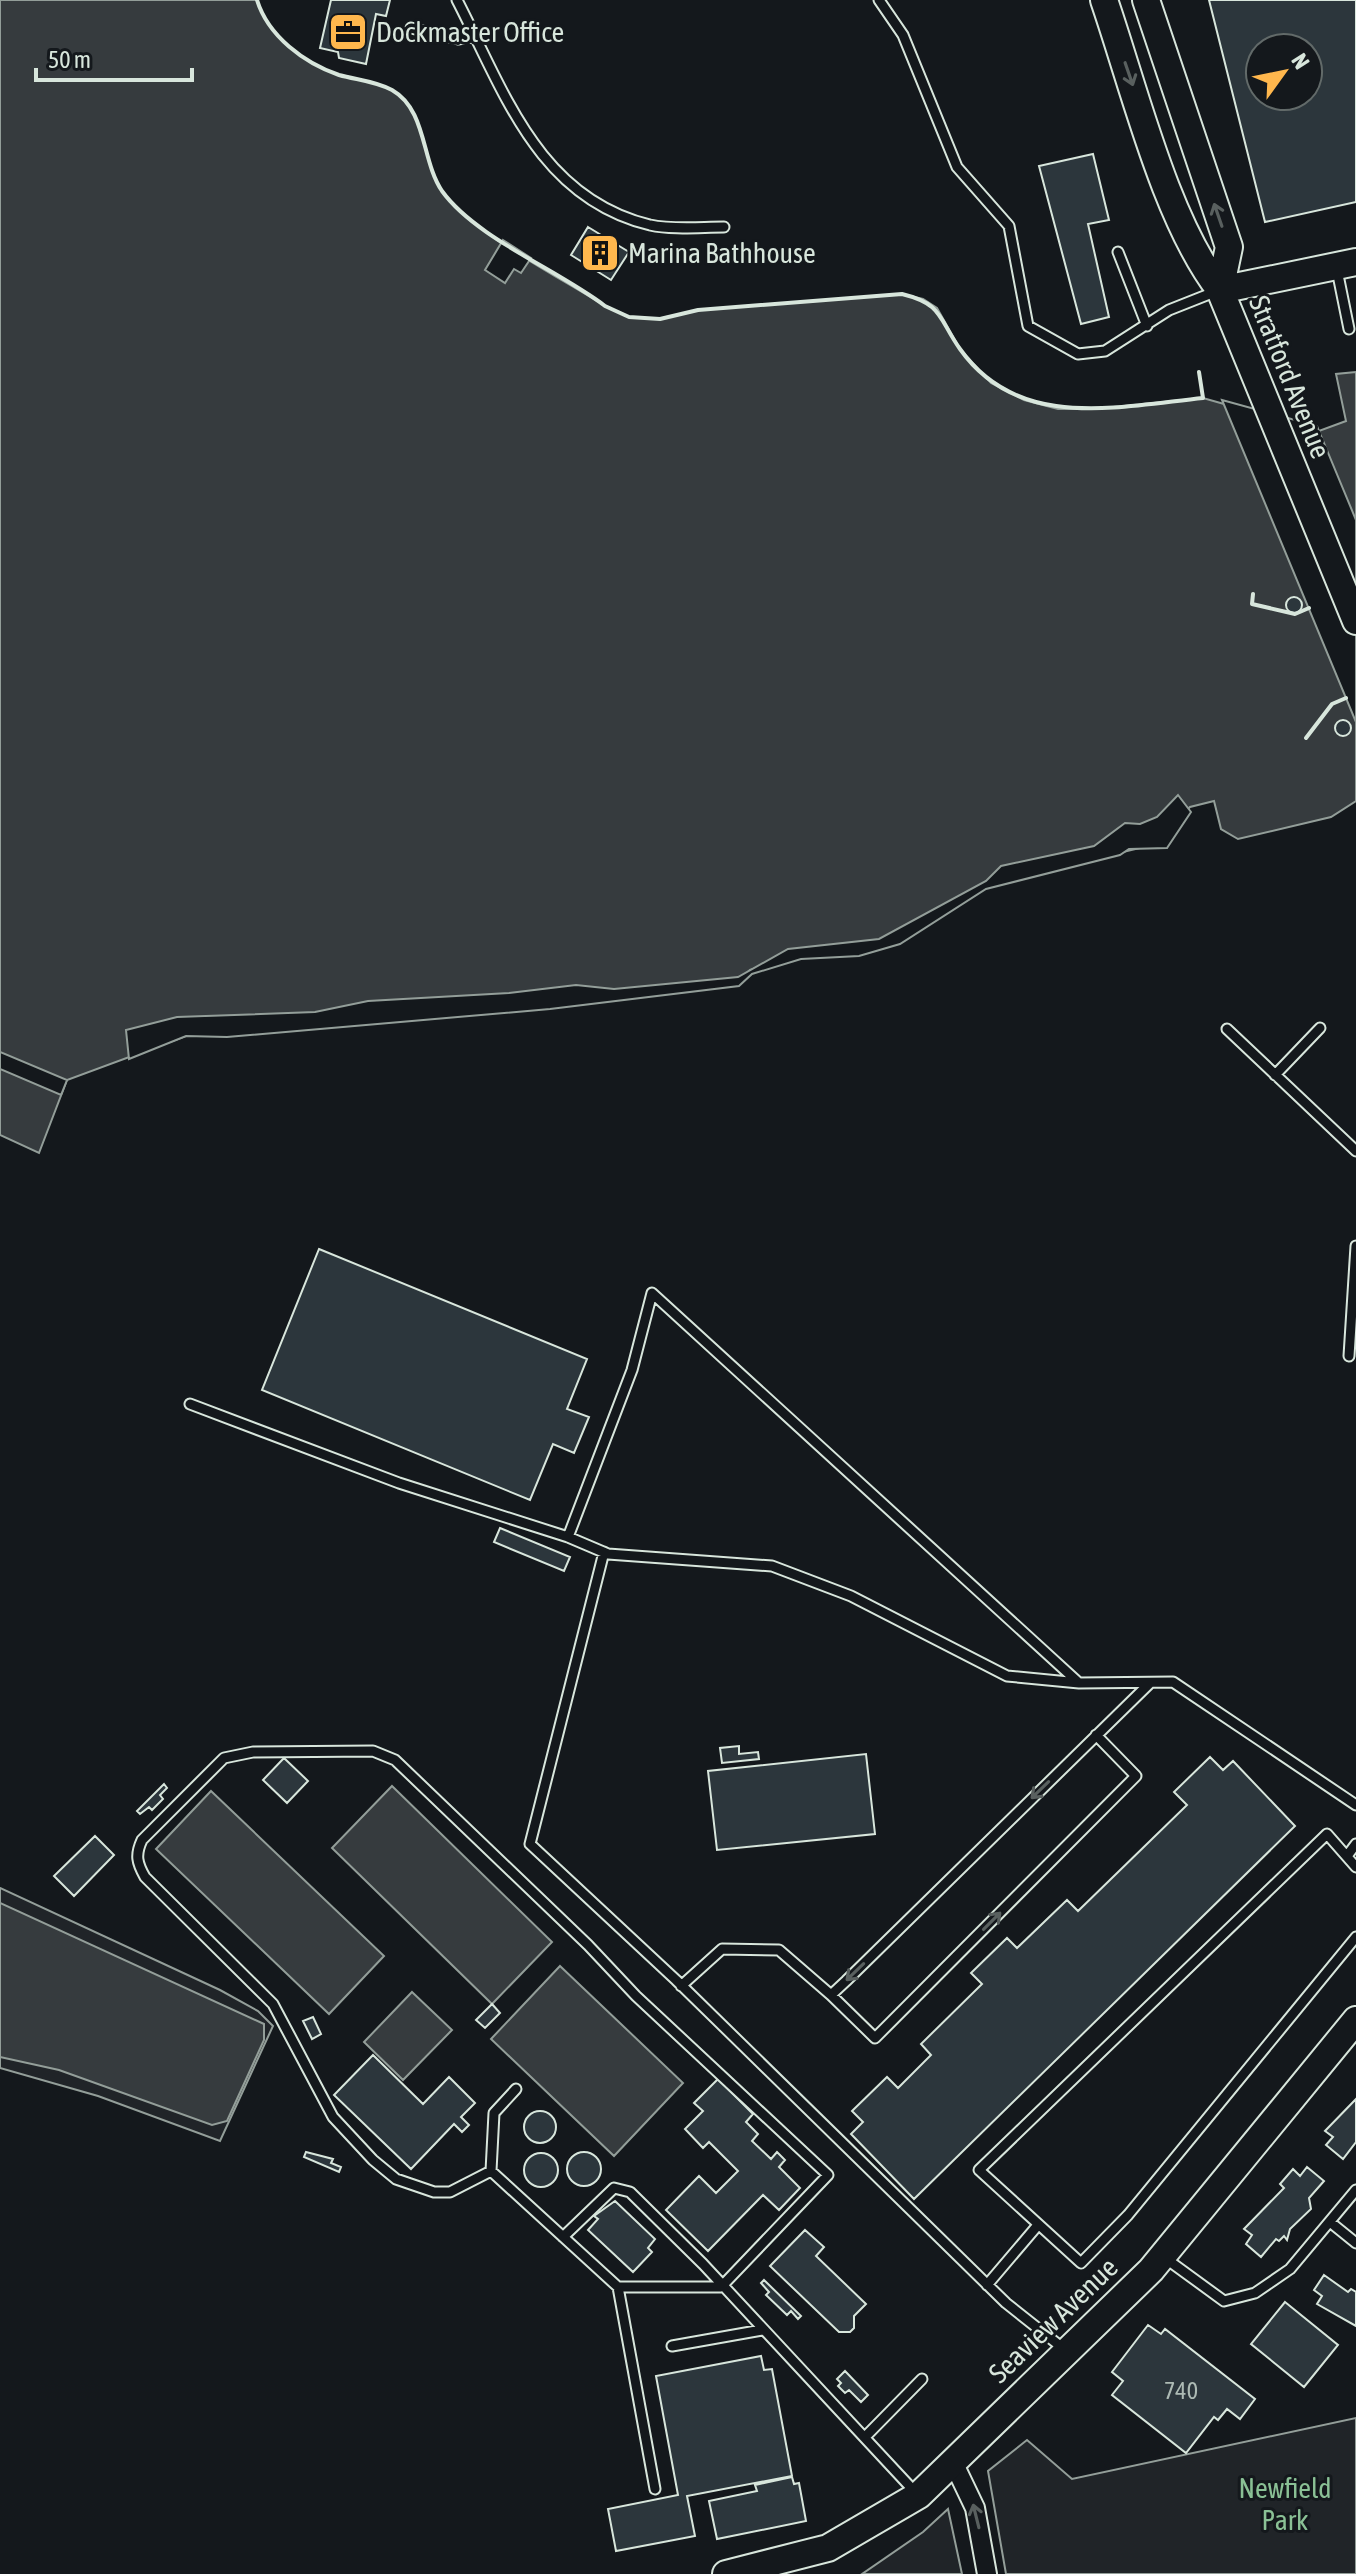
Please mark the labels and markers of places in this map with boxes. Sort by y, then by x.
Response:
office icon: Dockmaster Office [327,11,369,53]
place label: Dockmaster Office [376,16,564,48]
building icon: Marina Bathhouse [579,232,621,274]
place label: Marina Bathhouse [628,237,816,269]

